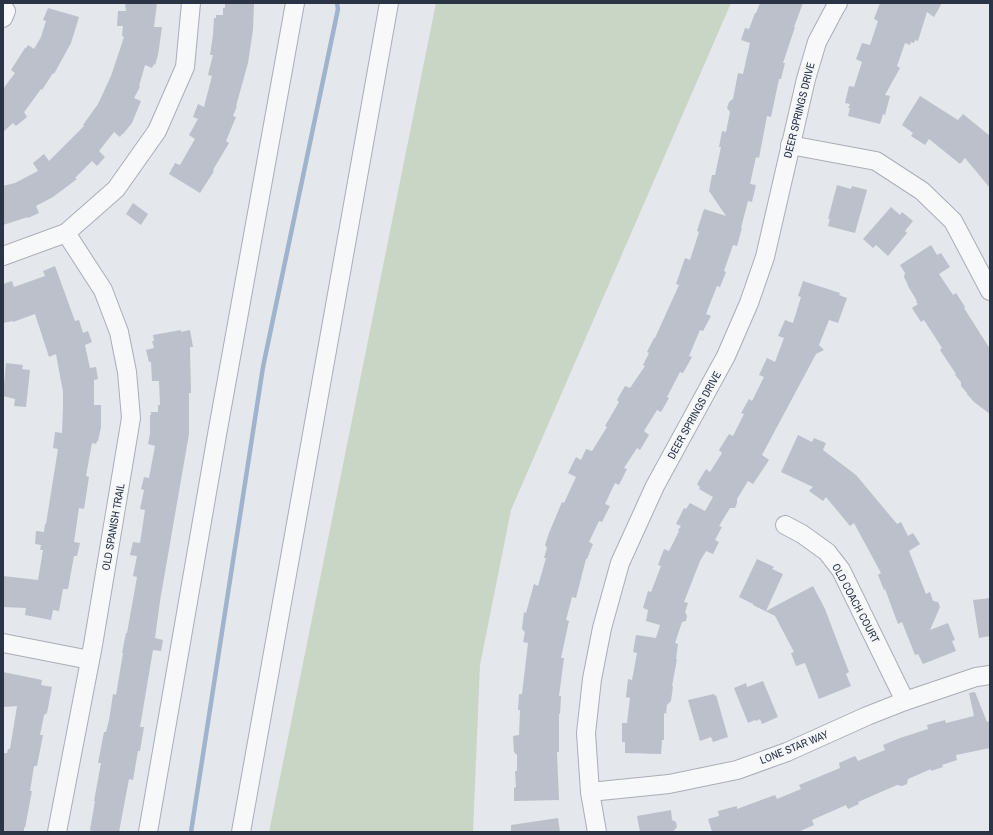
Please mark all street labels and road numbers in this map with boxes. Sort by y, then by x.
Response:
street label: DEER SPRINGS DRIVE [780,61,818,159]
street label: DEER SPRINGS DRIVE [664,369,724,461]
street label: OLD SPANISH TRAIL [98,482,128,572]
street label: OLD COACH COURT [829,561,883,646]
street label: LONE STAR WAY [758,727,830,767]

